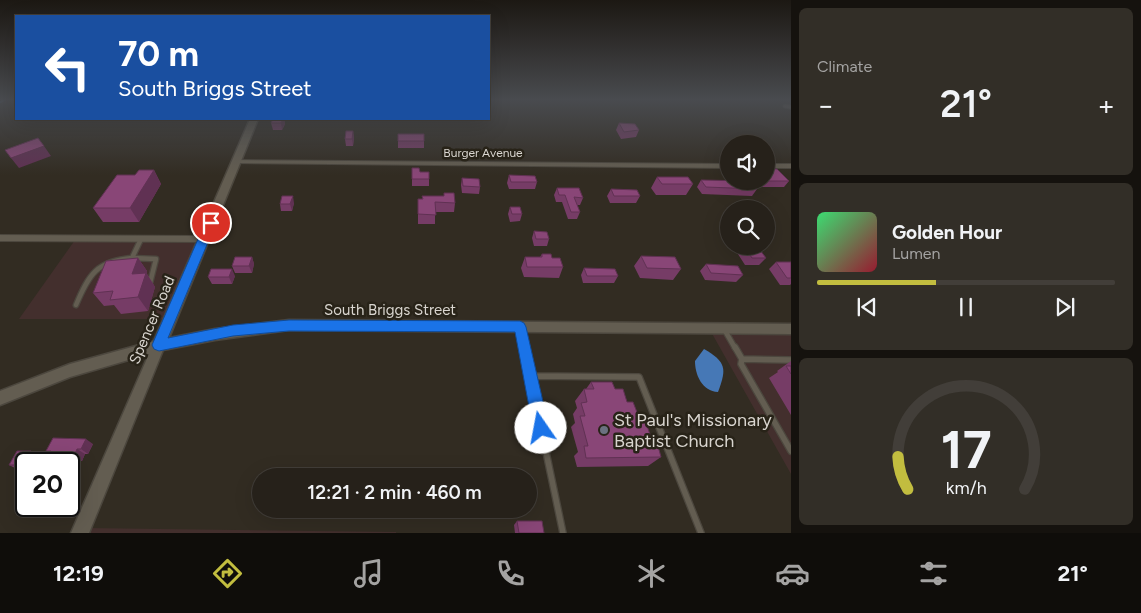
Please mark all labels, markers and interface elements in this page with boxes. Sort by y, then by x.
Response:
text: 70 m [118,33,199,75]
icon: left [35,35,100,100]
text: Climate [817,57,872,76]
text: South Briggs Street [118,75,312,102]
text: 21° [940,81,992,127]
text: − [817,88,834,122]
text: + [1098,88,1115,122]
map controls [720,135,775,255]
button: sound [720,135,775,190]
street label: Burger Avenue [443,146,523,160]
button: search [720,200,775,255]
pin [190,202,232,244]
icon: arrive [197,209,225,237]
text: Golden Hour [892,221,1002,244]
text: Lumen [892,244,941,263]
street label: Spencer Road [125,273,179,367]
icon: previous [853,293,881,321]
icon: pause [952,293,980,321]
icon: next [1051,293,1079,321]
street label: South Briggs Street [324,301,456,319]
position arrow [514,401,566,453]
place label: St Paul's Missionary Baptist Church [614,409,772,452]
text: 17 [941,419,991,481]
marker: St Paul's Missionary Baptist Church [598,424,610,436]
speed limit sign: 20 [15,452,80,517]
text: km/h [946,477,986,498]
text: 12:21 · 2 min · 460 m [307,481,482,504]
icon: directions [210,556,245,591]
icon: music [351,556,386,591]
icon: phone [493,556,528,591]
icon: climate [634,556,669,591]
icon: car [775,556,810,591]
icon: filters [916,556,951,591]
text: 12:19 [53,560,104,587]
text: 21° [1057,560,1088,587]

